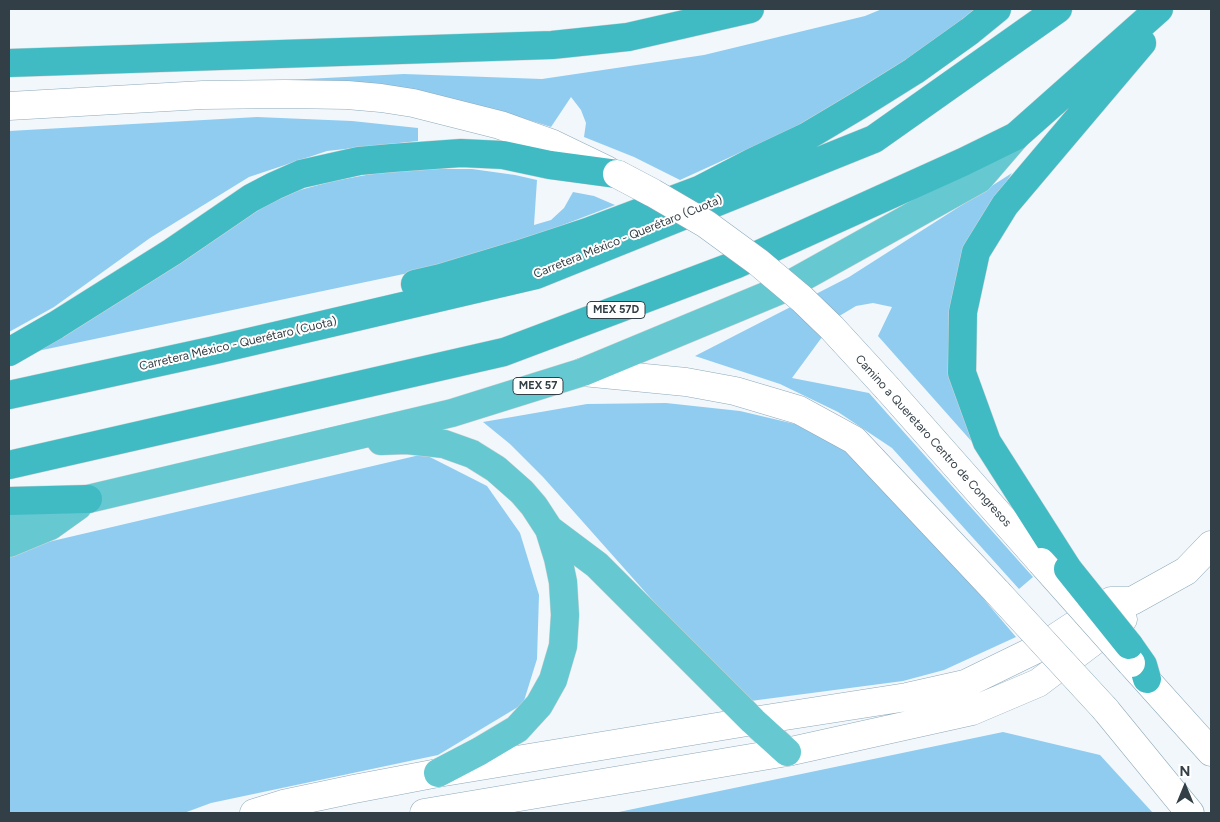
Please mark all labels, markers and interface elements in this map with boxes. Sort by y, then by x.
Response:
street label: Carretera México - Querétaro (Cuota) [531,192,725,282]
road number: MEX 57D [587,302,645,318]
street label: Carretera México - Querétaro (Cuota) [138,314,338,374]
street label: Camino a Queretaro Centro de Congresos [852,352,1014,530]
road number: MEX 57 [513,378,563,394]
north arrow [1160,762,1210,812]
text: N [1180,763,1190,780]

